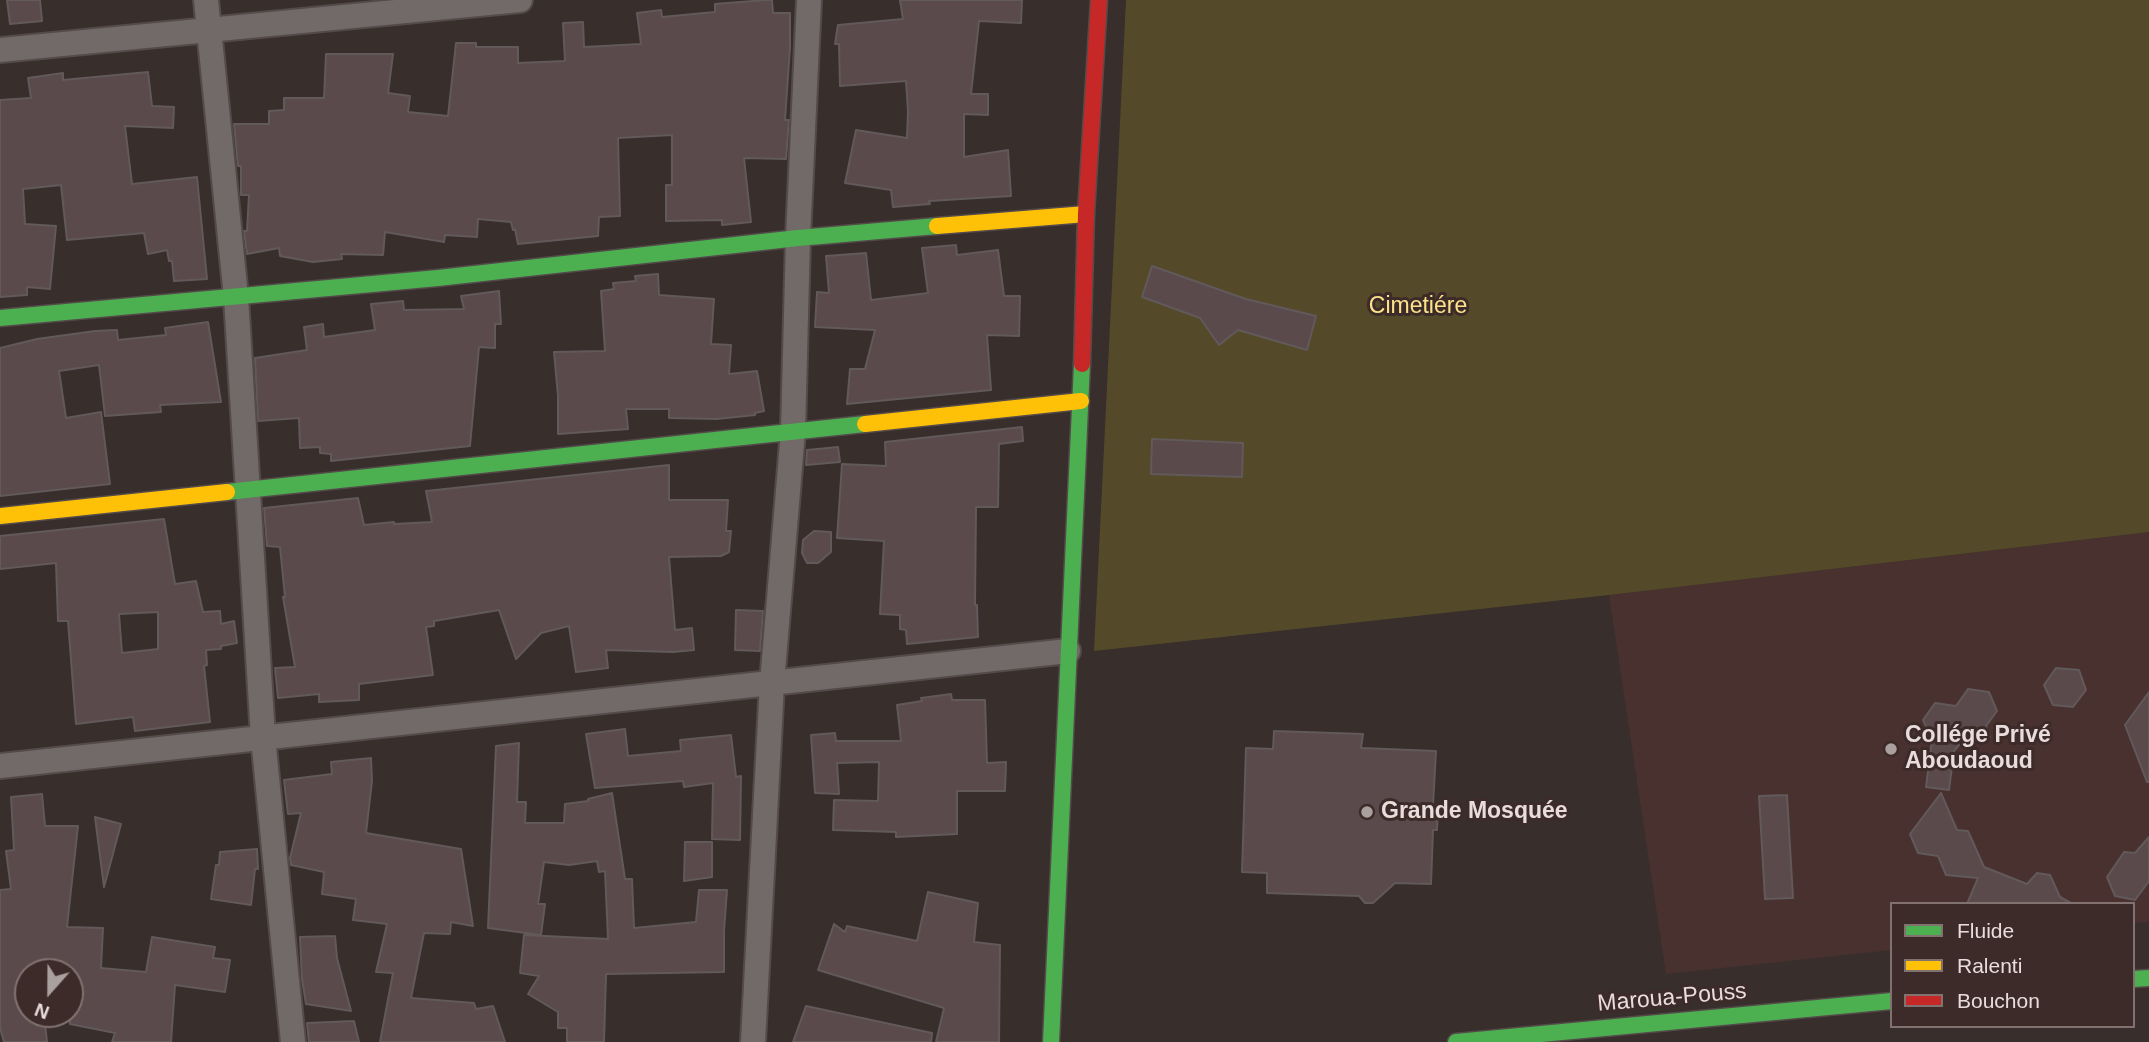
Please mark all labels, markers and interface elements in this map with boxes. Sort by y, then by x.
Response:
park label: Cimetiére [1369,293,1467,321]
place label: Collége Privé Aboudaoud [1905,722,2051,776]
marker: Collége Privé Aboudaoud [1883,741,1899,757]
place label: Grande Mosquée [1381,798,1568,826]
marker: Grande Mosquée [1359,804,1375,820]
legend [1890,902,2135,1028]
text: Fluide [1957,919,2014,942]
text: Ralenti [1957,954,2022,977]
north arrow [14,958,84,1028]
street label: Maroua-Pouss [1596,978,1748,1018]
text: Bouchon [1957,989,2040,1012]
text: N [32,999,52,1023]

